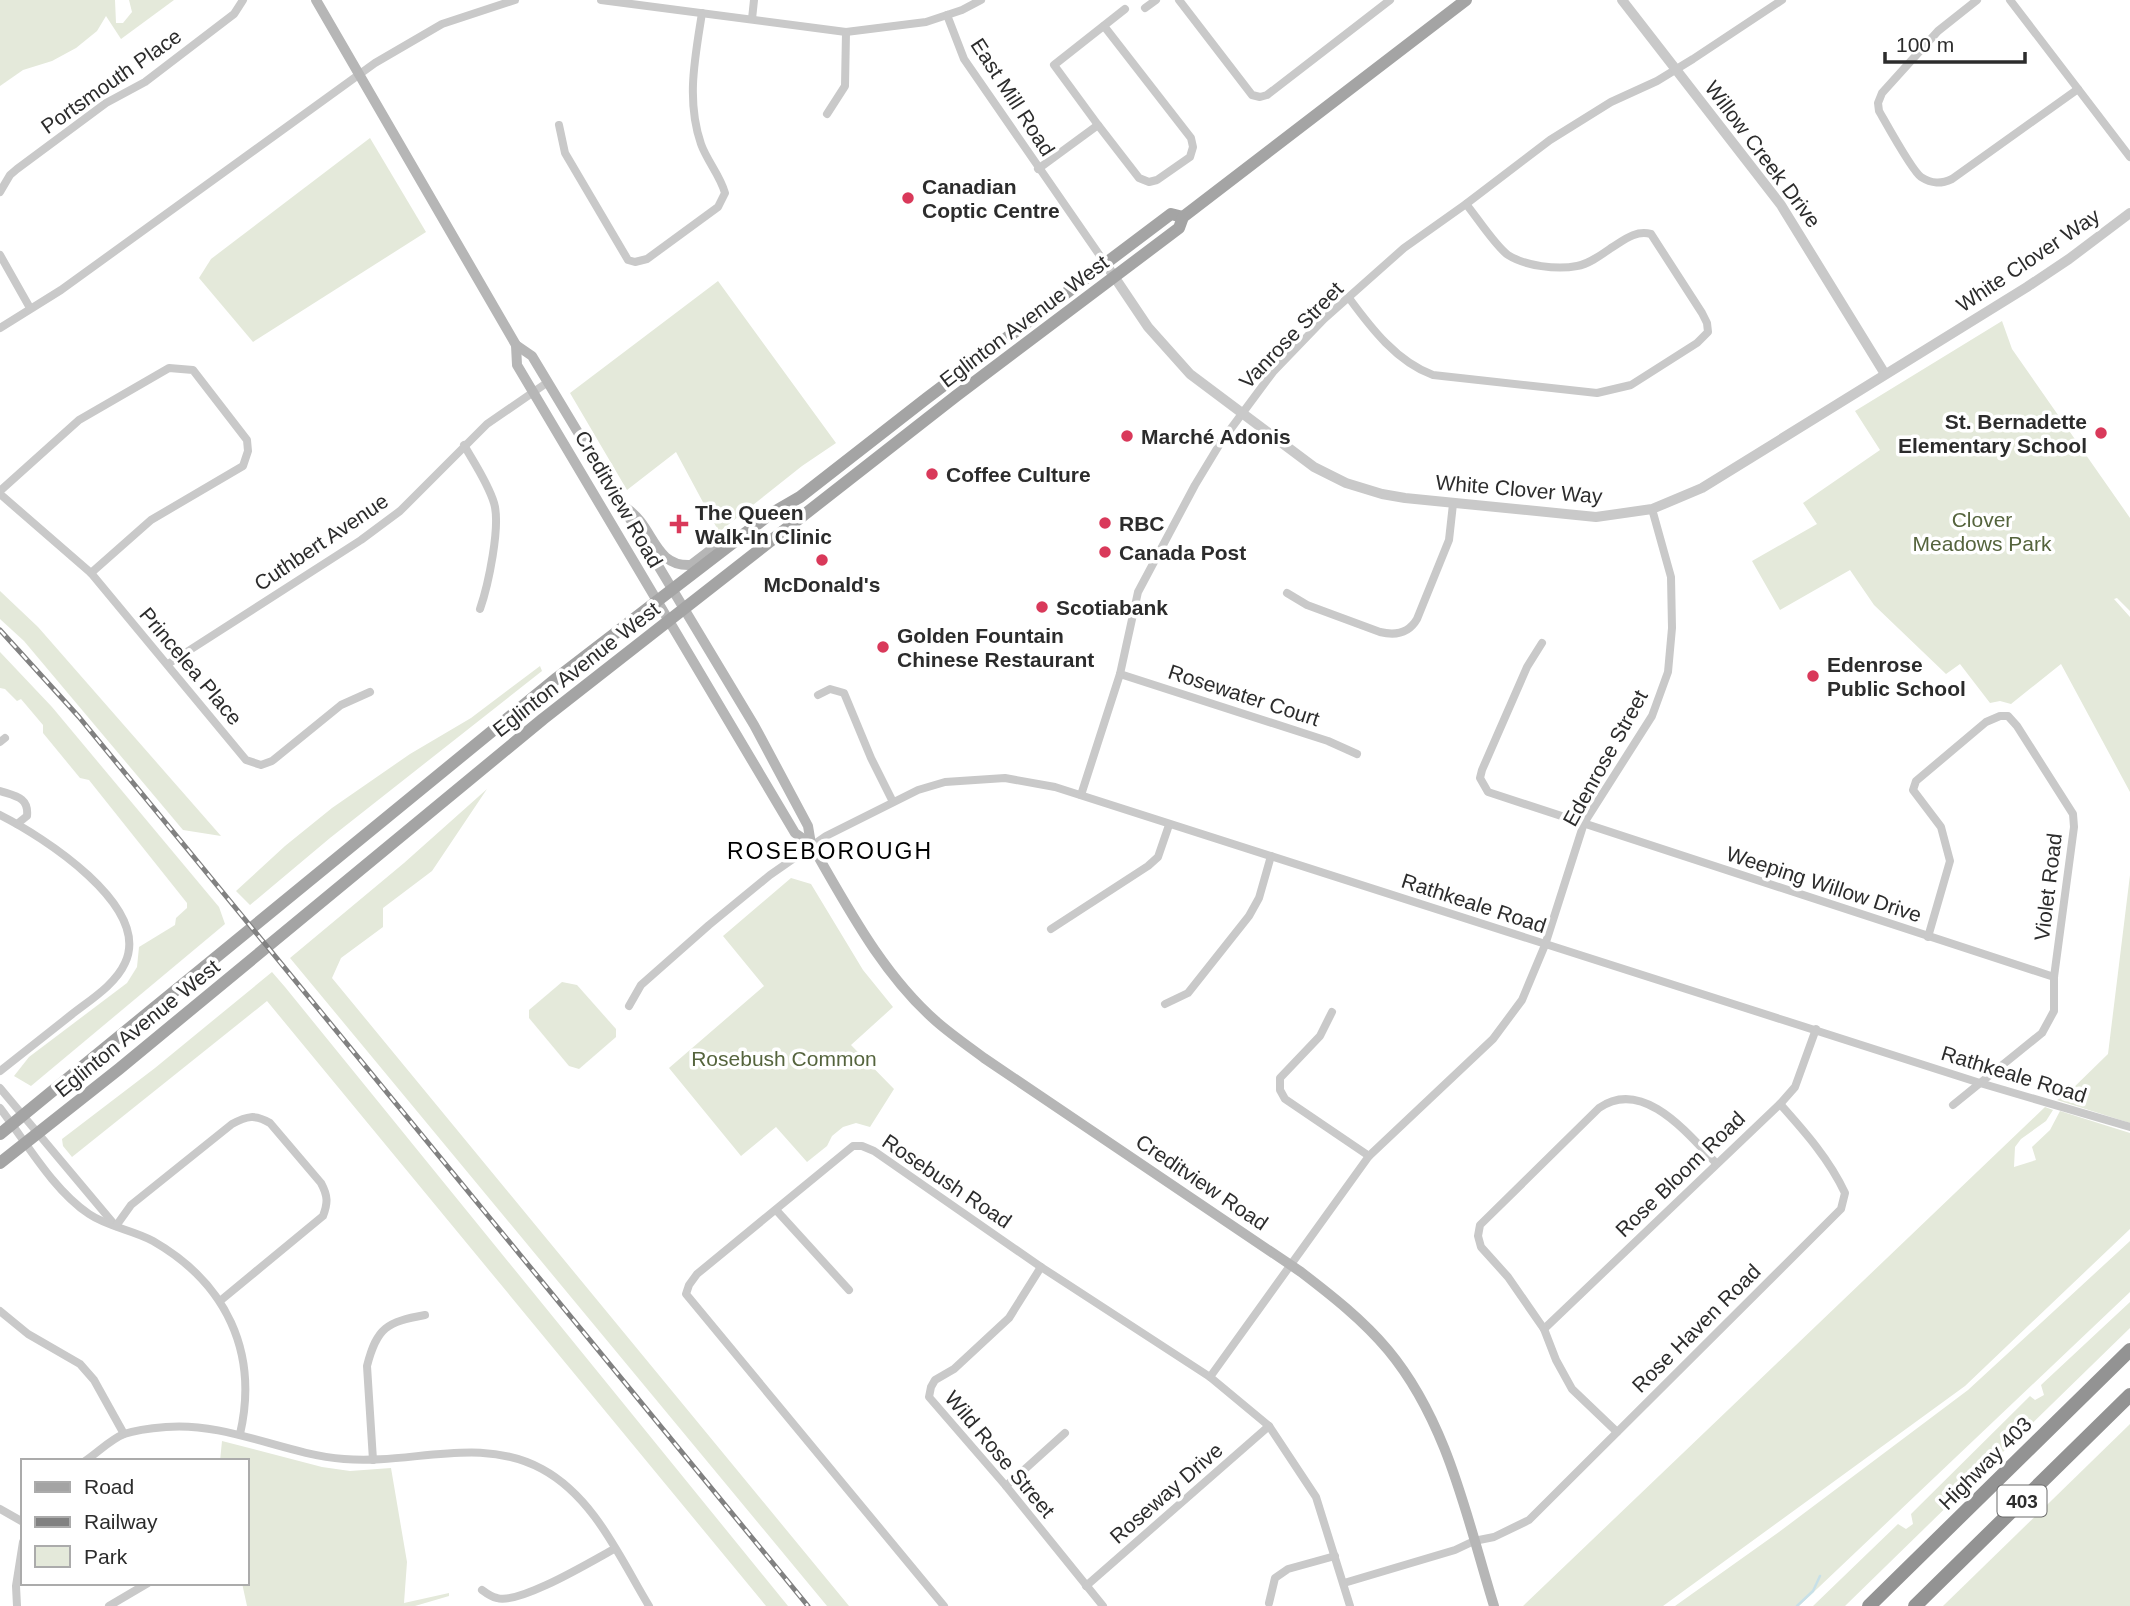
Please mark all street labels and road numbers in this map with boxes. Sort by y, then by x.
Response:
street label: Portsmouth Place [37,24,185,138]
street label: East Mill Road [966,34,1060,160]
street label: Willow Creek Drive [1700,76,1826,232]
street label: White Clover Way [1952,203,2104,316]
street label: Eglinton Avenue West [935,250,1113,392]
street label: Vanrose Street [1235,277,1347,393]
street label: Creditview Road [571,427,667,571]
street label: White Clover Way [1435,470,1604,508]
street label: Cuthbert Avenue [250,489,392,595]
street label: Eglinton Avenue West [488,597,664,741]
street label: Princelea Place [135,603,247,729]
street label: Rosewater Court [1166,660,1323,730]
street label: Edenrose Street [1558,686,1652,830]
street label: Violet Road [2030,832,2066,942]
street label: Weeping Willow Drive [1724,842,1924,926]
street label: Rathkeale Road [1399,869,1549,937]
street label: Eglinton Avenue West [50,955,224,1101]
street label: Rathkeale Road [1939,1041,2089,1107]
street label: Rose Bloom Road [1611,1107,1749,1241]
street label: Rosebush Road [878,1129,1016,1233]
street label: Creditview Road [1132,1129,1272,1235]
street label: Rose Haven Road [1627,1259,1765,1397]
street label: Wild Rose Street [941,1386,1060,1522]
street label: Highway 403 [1933,1411,2037,1515]
street label: Roseway Drive [1105,1438,1227,1548]
road number: 403 [1997,1485,2046,1516]

